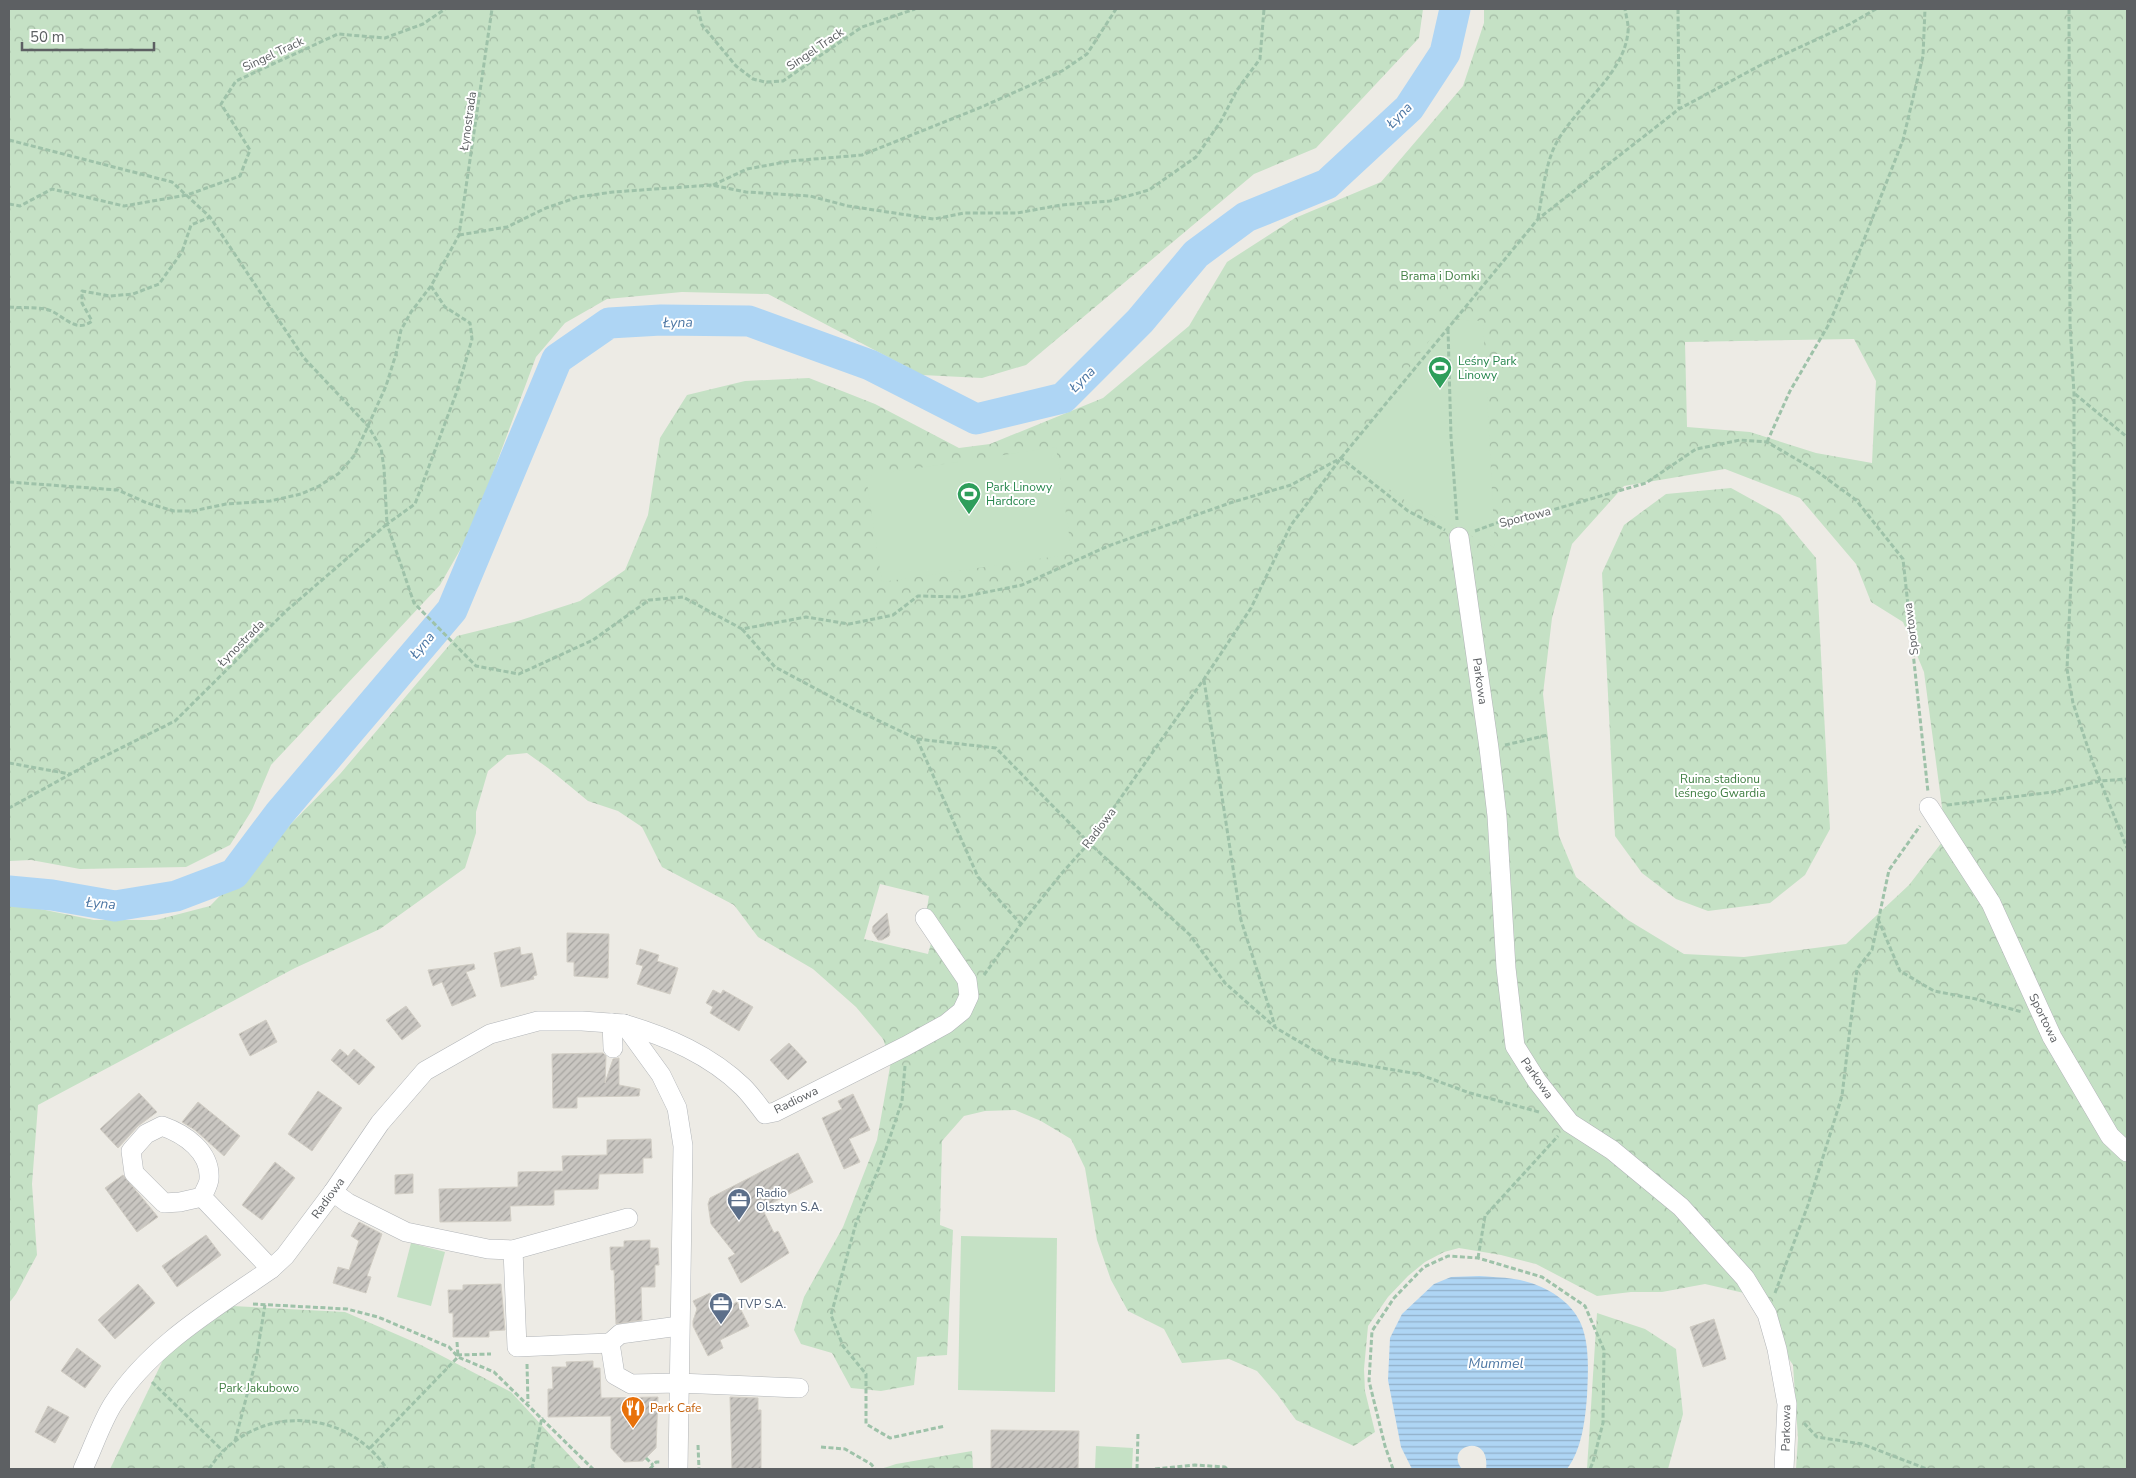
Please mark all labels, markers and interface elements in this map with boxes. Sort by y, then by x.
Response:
scale bar [22,20,155,52]
street label: Singel Track [783,23,847,74]
text: 50 m [30,27,65,47]
street label: Singel Track [240,32,307,75]
street label: Łynostrada [456,90,480,153]
water label: Łyna [1382,98,1416,133]
park label: Brama i Domki [1401,268,1479,284]
water label: Łyna [662,313,693,332]
place label: Leśny Park Linowy [1458,353,1518,383]
sports icon: Leśny Park Linowy [1427,355,1453,389]
water label: Łyna [1064,362,1100,397]
place label: Park Linowy Hardcore [986,479,1053,509]
sports icon: Park Linowy Hardcore [956,481,982,515]
street label: Sportowa [1497,503,1553,531]
street label: Sportowa [1900,602,1922,656]
street label: Łynostrada [214,616,268,670]
water label: Łyna [405,628,439,664]
street label: Parkowa [1469,657,1491,705]
park label: Ruina stadionu leśnego Gwardia [1674,771,1766,801]
street label: Radiowa [1078,804,1120,852]
water label: Łyna [84,893,117,914]
street label: Sportowa [2025,991,2063,1045]
street label: Parkowa [1517,1054,1557,1102]
street label: Radiowa [771,1082,821,1118]
street label: Radiowa [308,1174,348,1222]
place label: Radio Olsztyn S.A. [756,1185,822,1215]
office icon: Radio Olsztyn S.A. [726,1187,752,1221]
office icon: TVP S.A. [708,1291,734,1325]
place label: TVP S.A. [738,1296,786,1312]
water label: Mummel [1468,1354,1524,1373]
park label: Park Jakubowo [219,1380,299,1396]
restaurant icon: Park Cafe [620,1395,646,1429]
place label: Park Cafe [650,1400,702,1416]
street label: Parkowa [1778,1404,1794,1452]

